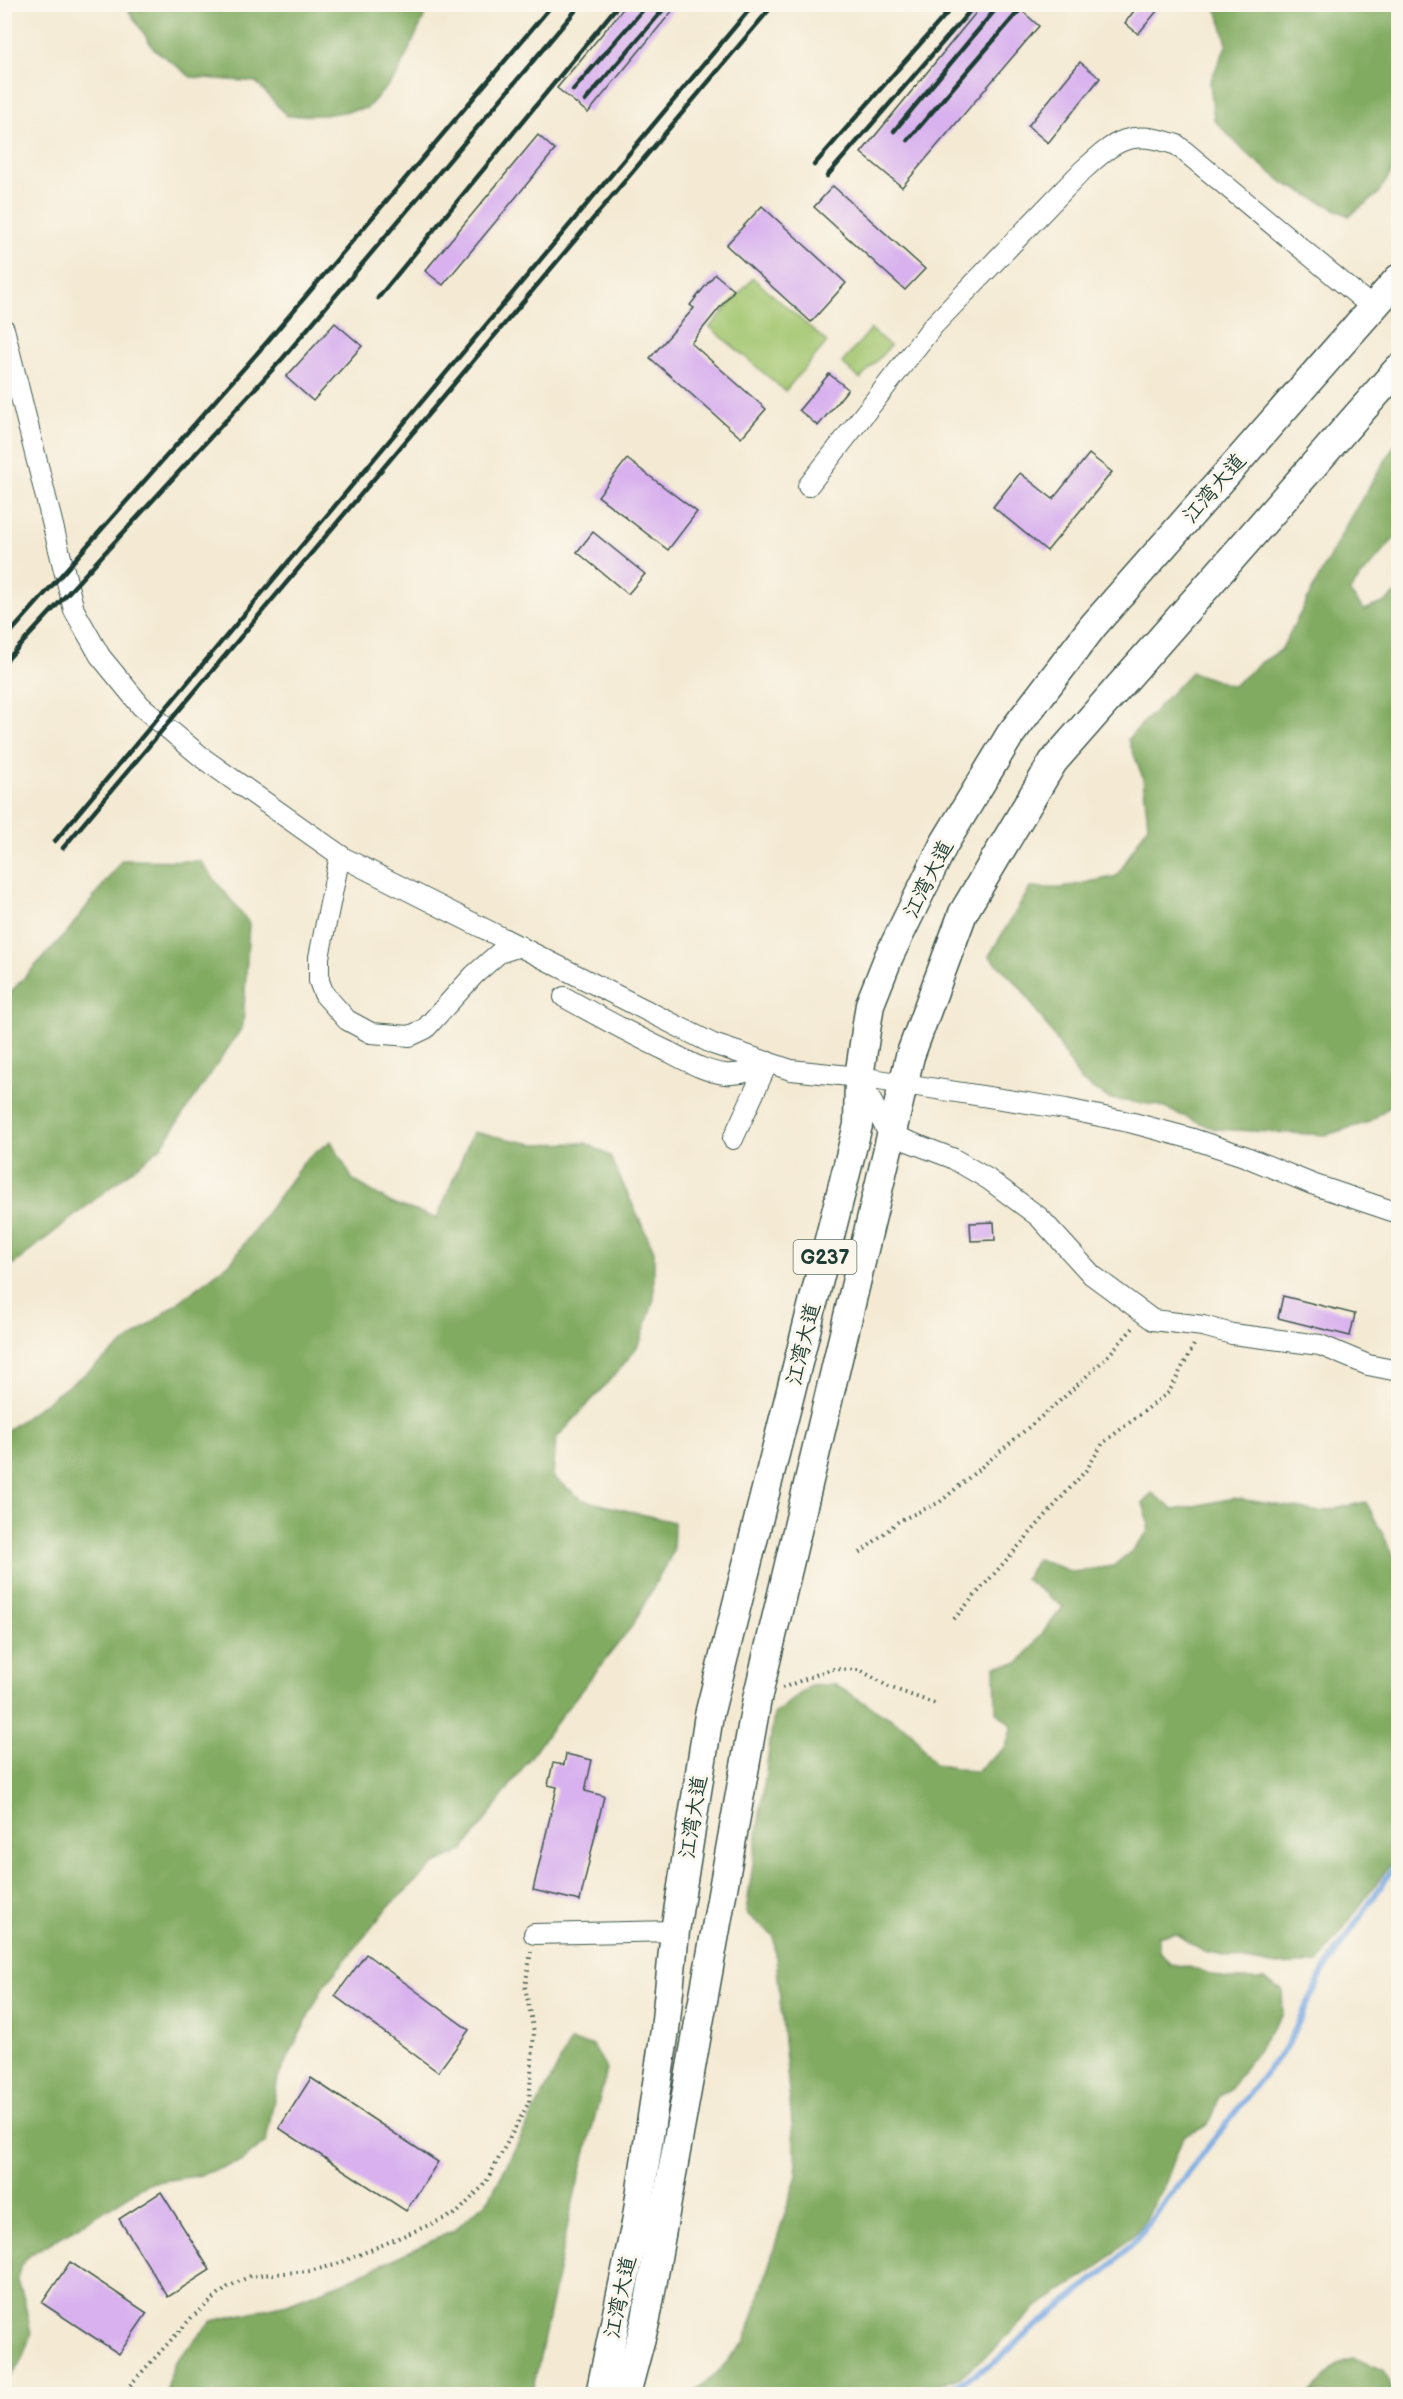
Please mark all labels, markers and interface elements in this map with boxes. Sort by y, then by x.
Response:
street label: 江湾大道 [1177,448,1251,528]
street label: 江湾大道 [898,836,959,922]
road number: G237 [794,1240,856,1274]
street label: 江湾大道 [781,1300,826,1388]
street label: 江湾大道 [675,1774,712,1861]
street label: 江湾大道 [600,2253,641,2341]

